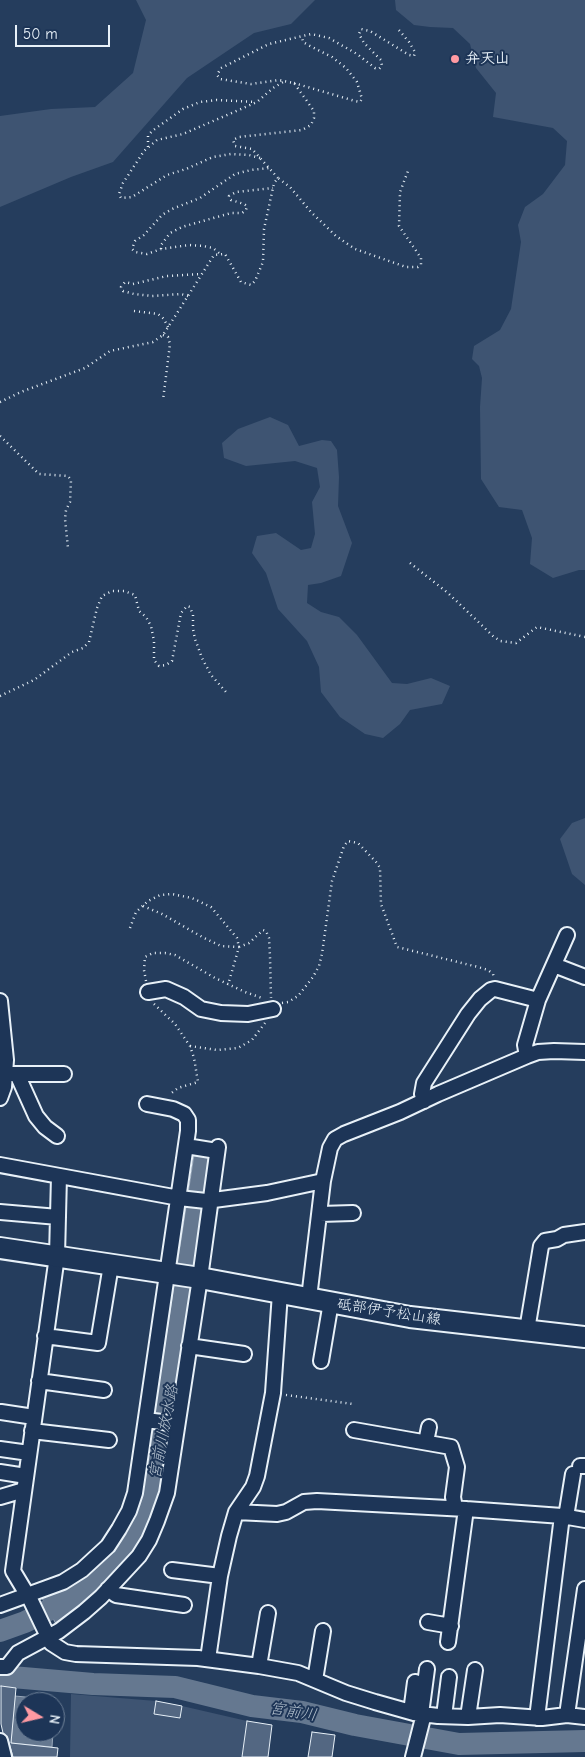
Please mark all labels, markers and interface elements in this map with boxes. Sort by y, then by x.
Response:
scale bar [18,15,112,47]
text: 50 m [23,25,58,43]
place label: 弁天山 [465,50,510,68]
marker: 弁天山 [449,53,461,65]
street label: 砥部伊予松山線 [336,1295,442,1329]
water label: 宮前川放水路 [145,1383,183,1481]
north arrow [15,1692,65,1742]
water label: 宮前川 [268,1699,318,1725]
text: N [45,1713,63,1725]

